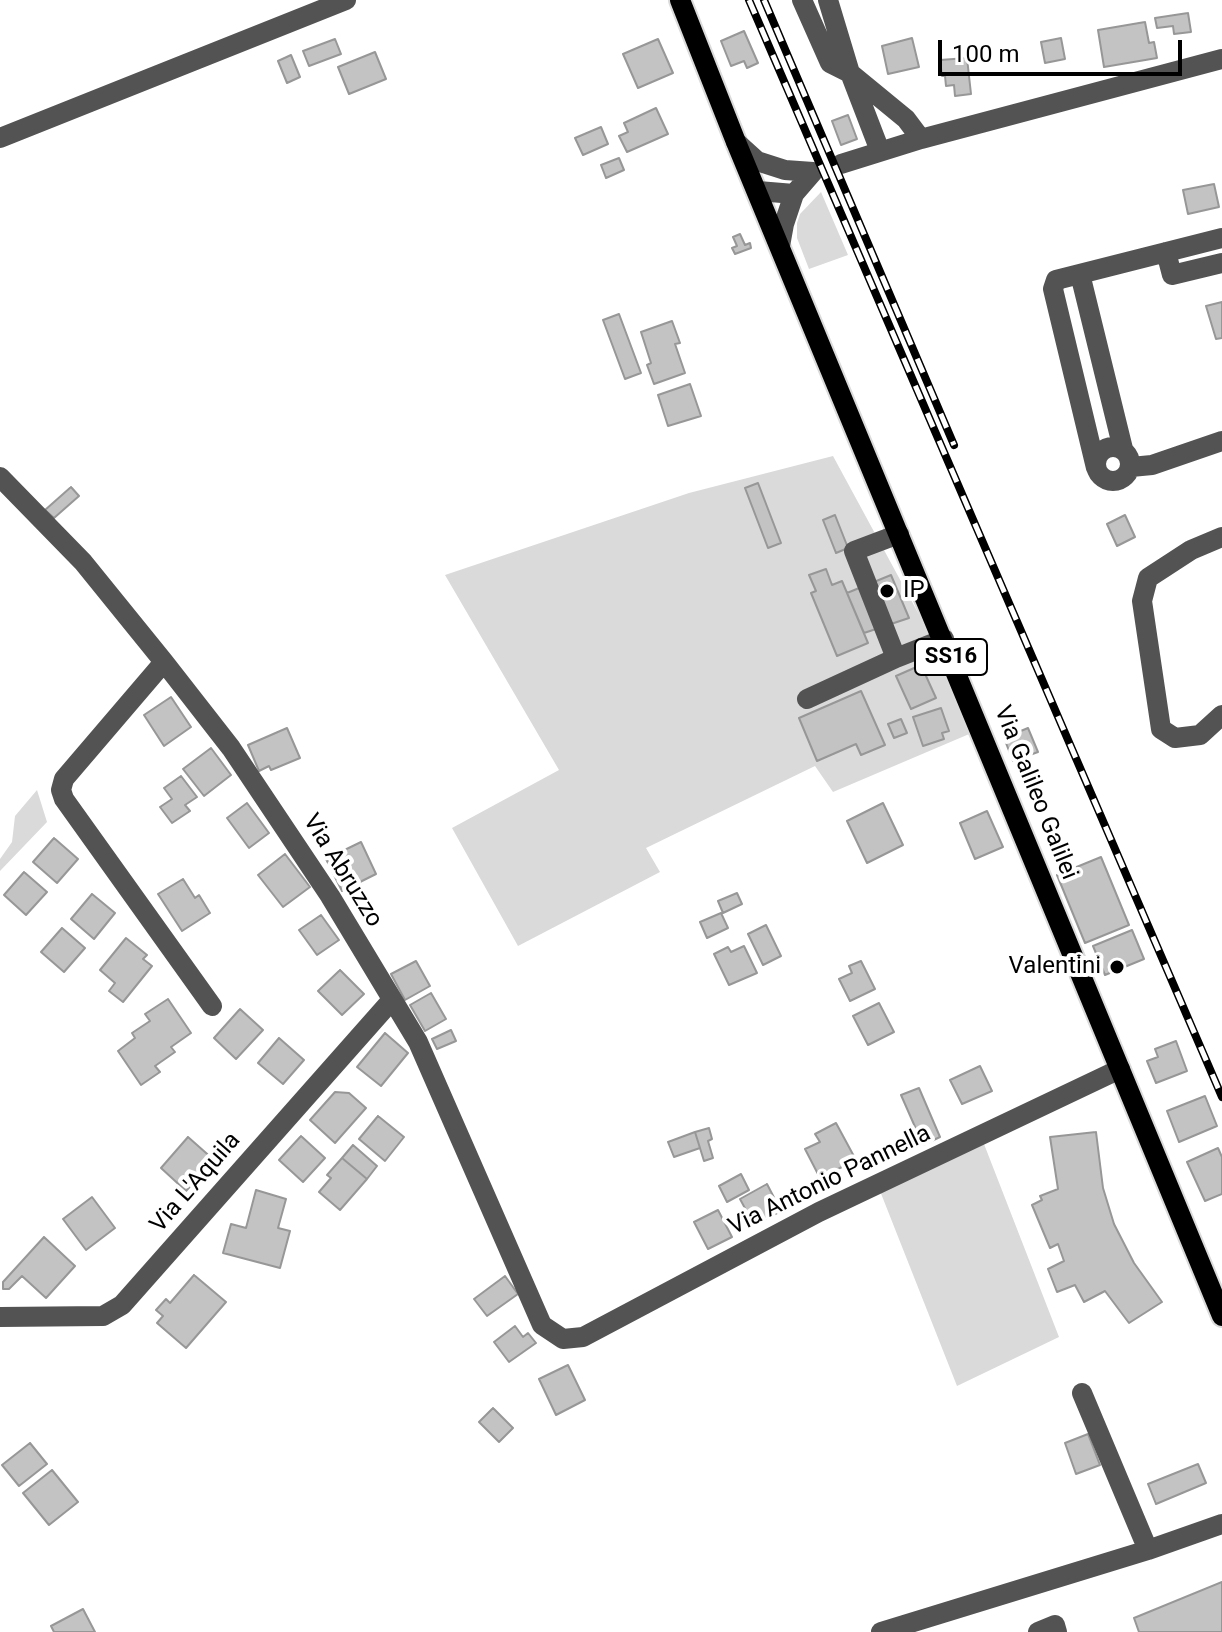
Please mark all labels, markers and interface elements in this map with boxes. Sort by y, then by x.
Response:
scale bar [942,24,1186,74]
text: 100 m [952,40,1019,68]
place label: IP [903,577,925,605]
marker: IP [878,582,896,600]
road number: SS16 [915,639,987,675]
street label: Via Galileo Galilei [987,702,1083,884]
street label: Via Abruzzo [296,809,388,933]
place label: Valentini [1009,953,1101,981]
marker: Valentini [1108,958,1126,976]
street label: Via Antonio Pannella [724,1120,936,1242]
street label: Via L'Aquila [145,1127,247,1239]

